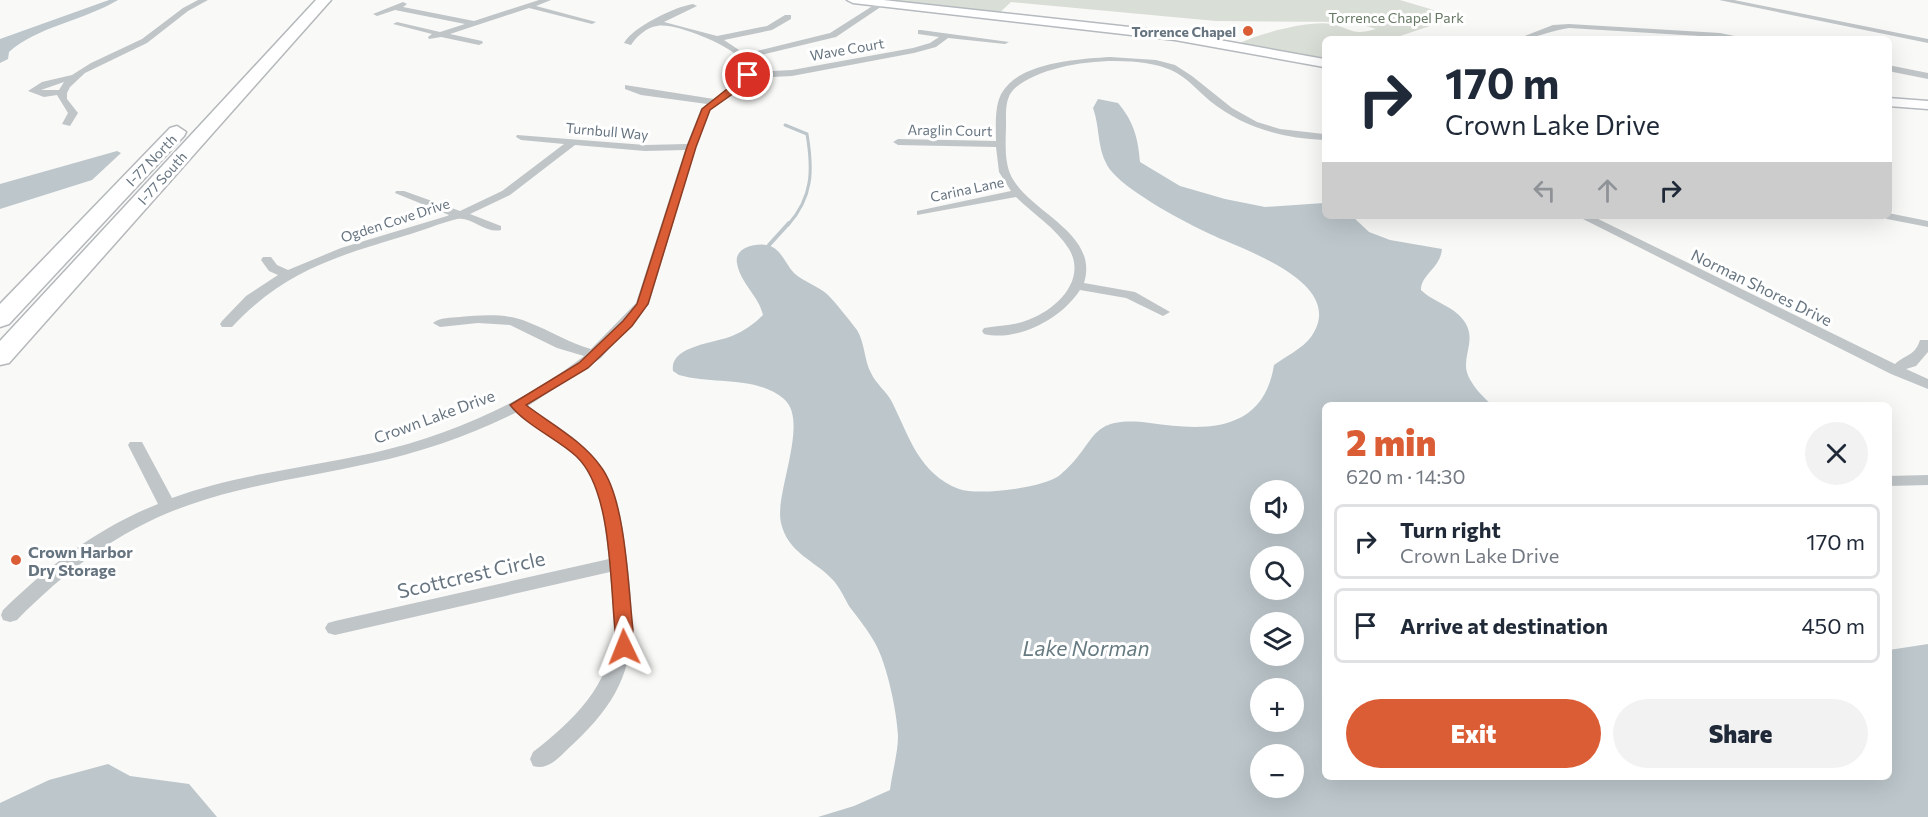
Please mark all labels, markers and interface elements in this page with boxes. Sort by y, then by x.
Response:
park label: Torrence Chapel Park [1328,9,1464,26]
place label: Torrence Chapel [1131,23,1236,40]
marker: Torrence Chapel [1241,24,1255,38]
street label: Wave Court [809,34,886,64]
pin [722,49,773,100]
text: 170 m [1445,56,1559,108]
icon: arrive [731,58,764,91]
icon: right [1346,60,1424,138]
text: Crown Lake Drive [1445,108,1660,141]
street label: Turnbull Way [565,119,649,143]
street label: Araglin Court [907,121,993,139]
street label: I-77 North [122,131,180,189]
street label: I-77 South [134,148,190,208]
street label: Carina Lane [929,173,1005,205]
icon: left [1528,174,1561,207]
icon: ahead [1591,174,1624,207]
icon: right [1654,174,1687,207]
street label: Ogden Cove Drive [338,194,452,246]
street label: Norman Shores Drive [1689,245,1835,329]
street label: Crown Lake Drive [371,385,497,447]
text: 2 min [1346,419,1436,463]
button: close [1805,422,1868,485]
text: 620 m · 14:30 [1346,464,1466,488]
map controls [1250,480,1304,798]
button: sound [1250,480,1304,534]
text: Turn right [1400,516,1501,543]
icon: right [1349,525,1382,558]
text: 170 m [1806,528,1865,555]
place label: Crown Harbor Dry Storage [28,542,133,579]
text: Crown Lake Drive [1400,543,1559,567]
street label: Scottcrest Circle [395,545,547,603]
button: search [1250,546,1304,600]
marker: Crown Harbor Dry Storage [9,553,23,567]
icon: arrive [1349,609,1382,642]
button: layers [1250,612,1304,666]
text: Arrive at destination [1400,612,1608,639]
text: 450 m [1801,612,1865,639]
position arrow [592,615,656,679]
water label: Lake Norman [1022,635,1150,660]
button: + [1250,678,1304,732]
button: Exit [1346,699,1601,768]
button: Share [1613,699,1868,768]
button: − [1250,744,1304,798]

